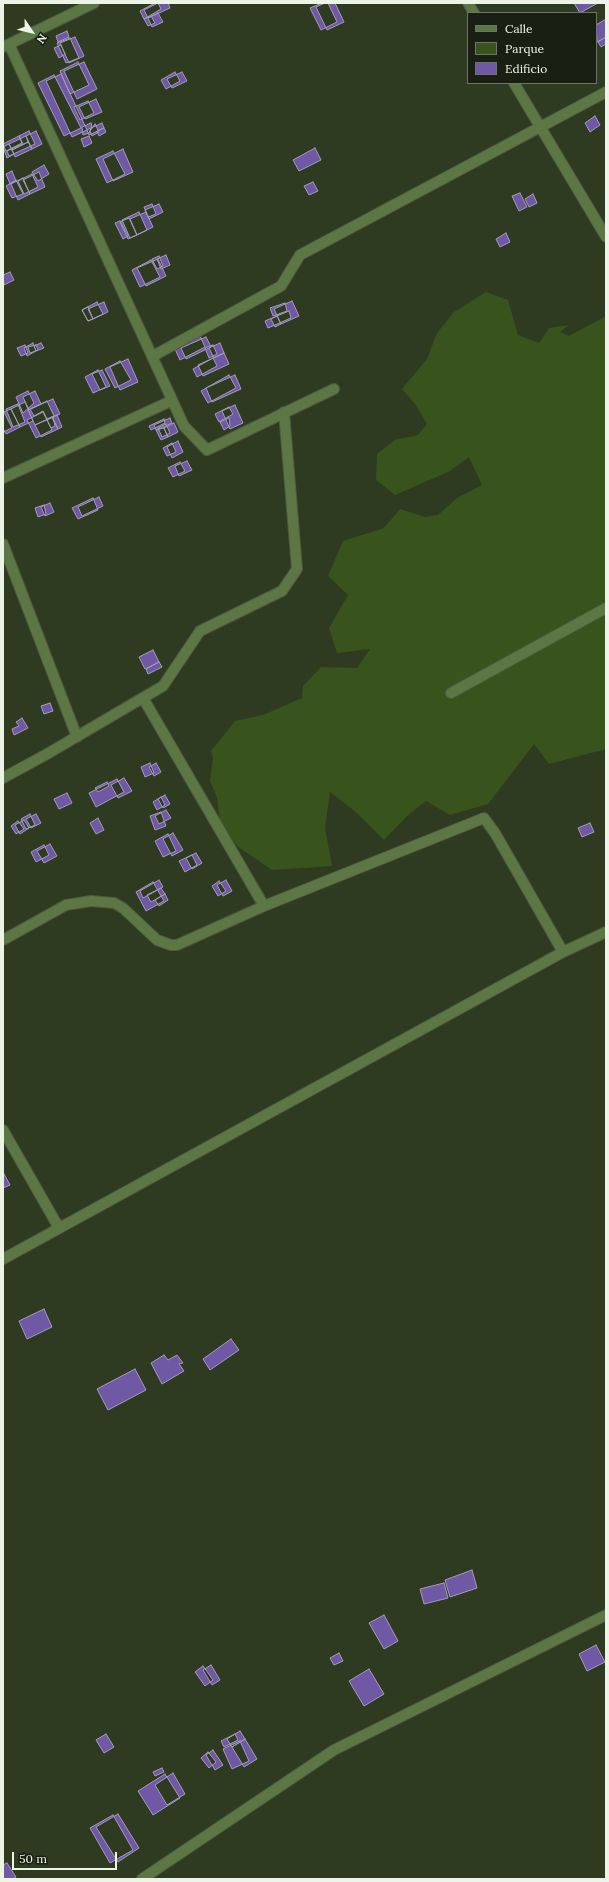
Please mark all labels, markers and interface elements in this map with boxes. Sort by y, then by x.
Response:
north arrow [12,12,52,52]
legend [467,12,597,84]
text: Calle [505,21,533,36]
text: N [34,31,50,46]
text: Parque [505,41,544,56]
text: Edificio [505,61,547,76]
scale bar [14,1844,119,1870]
text: 50 m [19,1851,47,1866]

